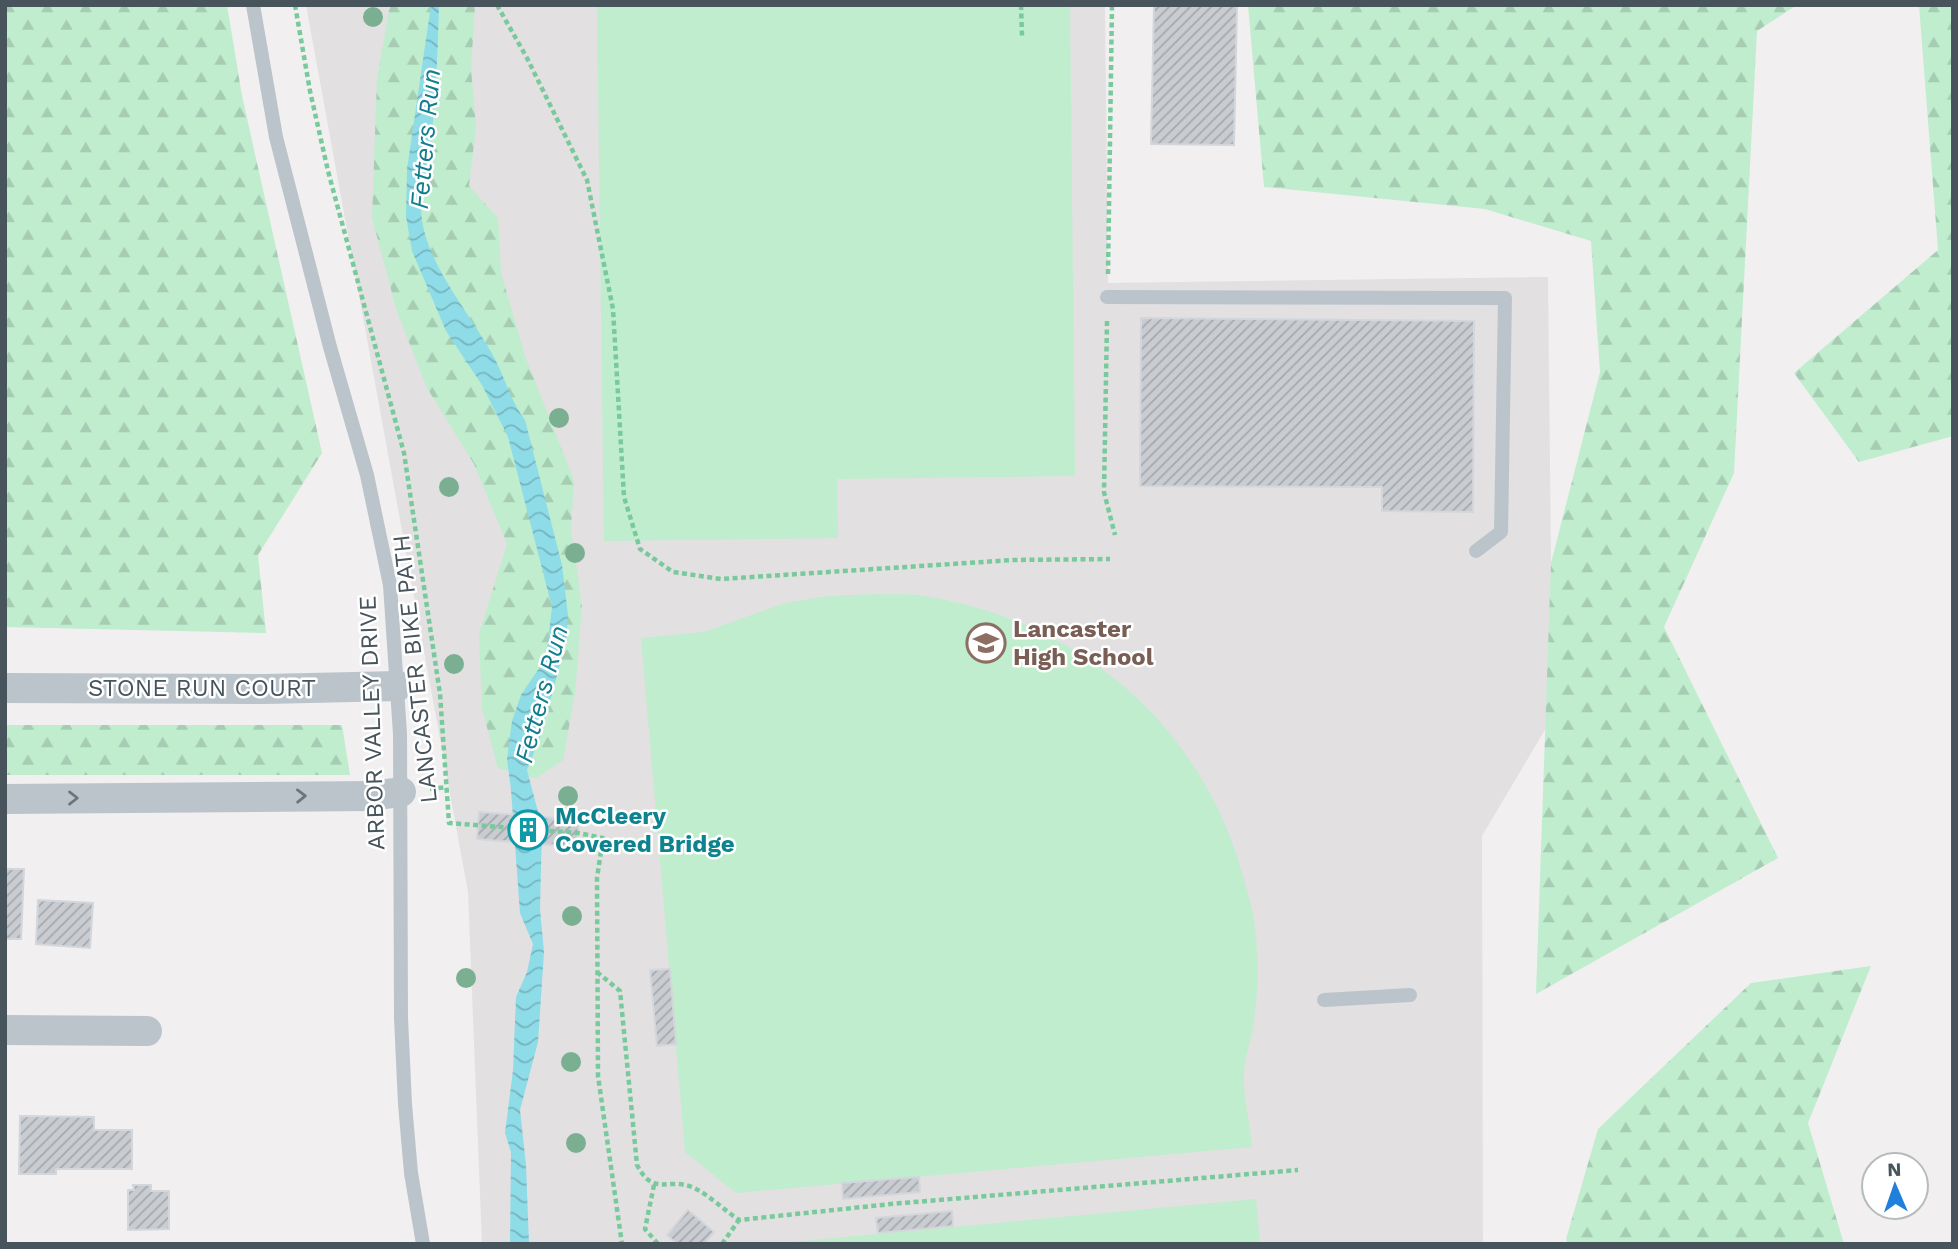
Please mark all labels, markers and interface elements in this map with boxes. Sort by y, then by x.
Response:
water label: Fetters Run [404,67,446,211]
street label: LANCASTER BIKE PATH [387,533,443,805]
street label: ARBOR VALLEY DRIVE [354,595,390,851]
place label: Lancaster High School [1013,615,1154,671]
water label: Fetters Run [508,622,574,766]
school or university icon: Lancaster High School [965,622,1007,664]
street label: STONE RUN COURT [88,674,316,702]
one-way arrow [296,788,307,804]
one-way arrow [69,790,79,806]
place label: McCleery Covered Bridge [555,802,735,858]
building icon: McCleery Covered Bridge [507,809,549,851]
north arrow [1860,1151,1930,1221]
text: N [1887,1158,1902,1181]

